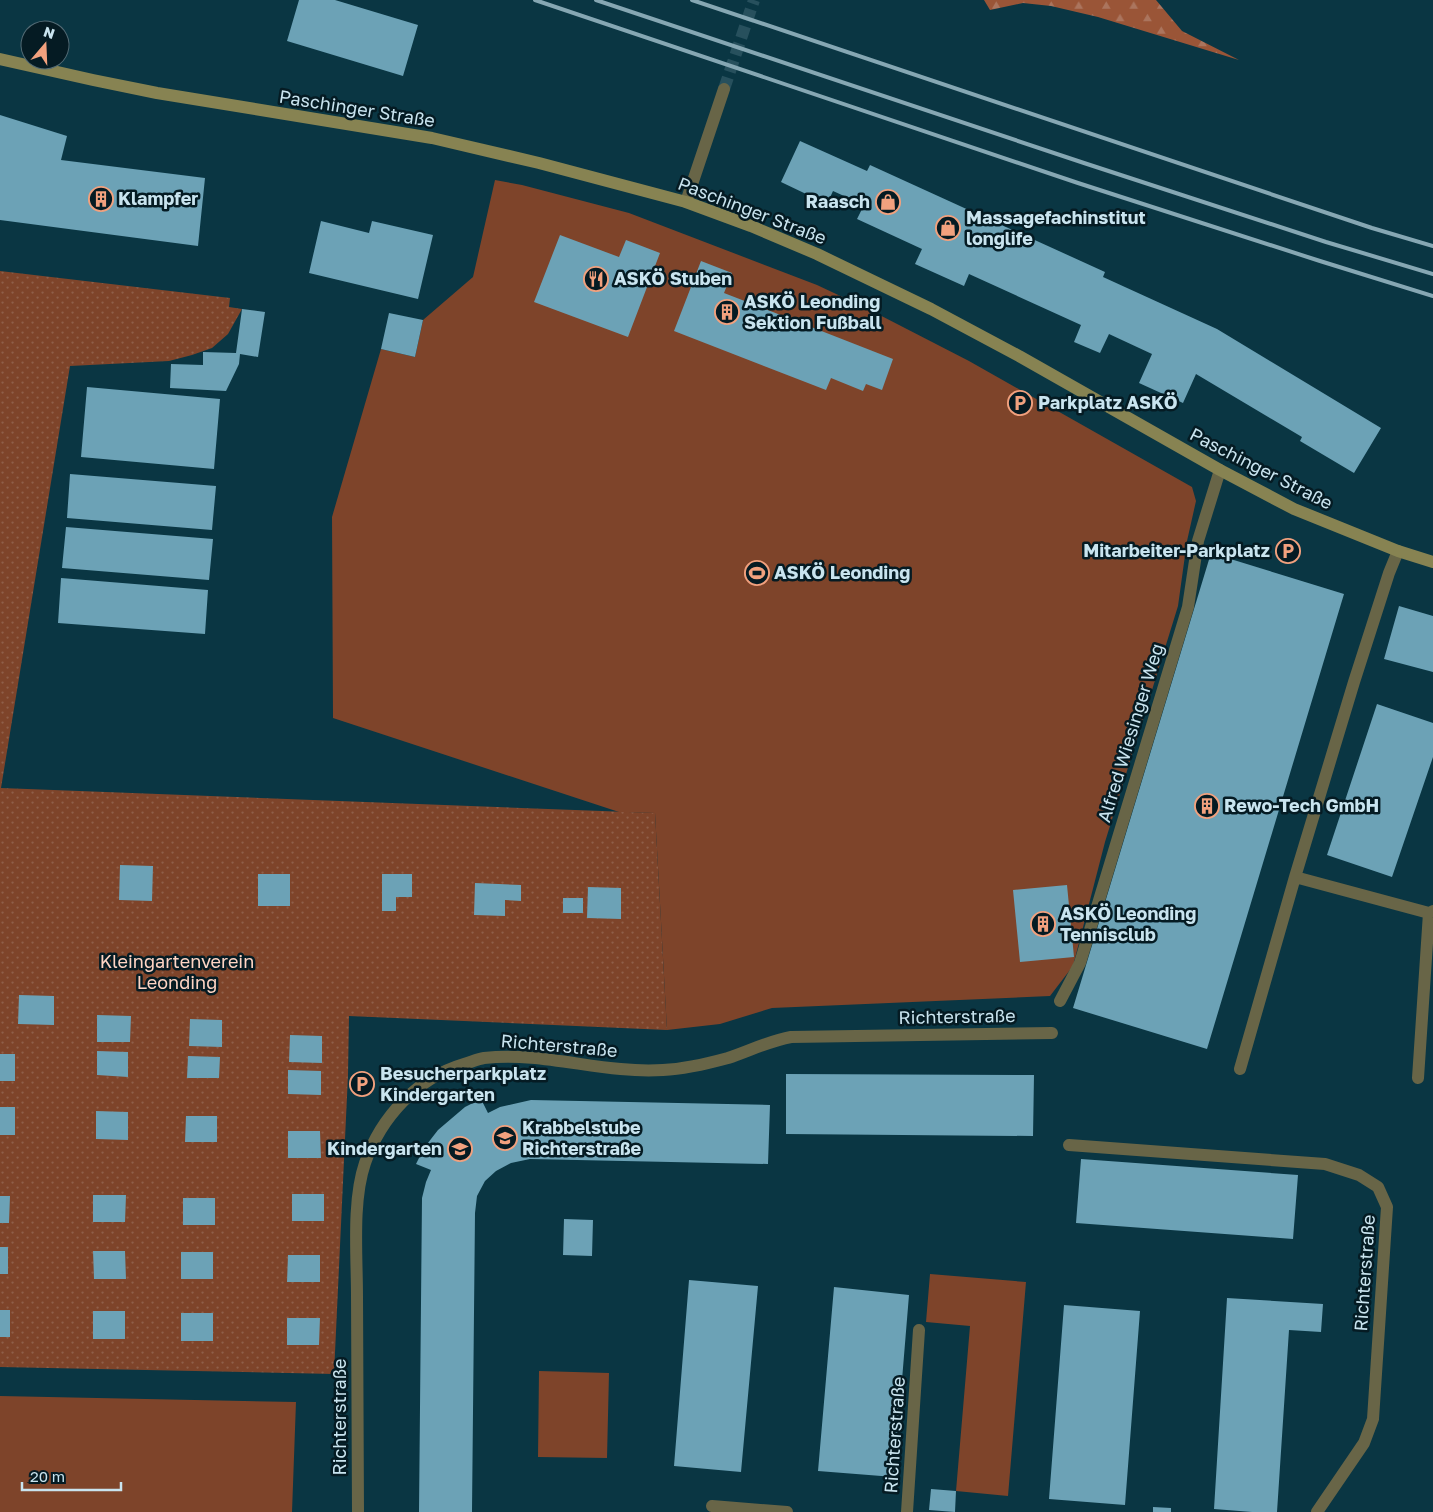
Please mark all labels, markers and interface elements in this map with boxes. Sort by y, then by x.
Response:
north arrow [20,20,70,70]
text: N [42,22,57,42]
street label: Paschinger Straße [278,85,437,131]
street label: Paschinger Straße [675,172,830,249]
building icon: Klampfer [88,186,114,212]
place label: Klampfer [118,187,198,209]
shop icon: Raasch [875,189,901,215]
place label: Raasch [806,190,870,212]
place label: Massagefachinstitut longlife [966,206,1146,249]
shop icon: Massagefachinstitut longlife [935,215,961,241]
restaurant icon: ASKÖ Stuben [583,266,609,292]
place label: ASKÖ Stuben [614,267,732,289]
place label: ASKÖ Leonding Sektion Fußball [744,290,881,333]
building icon: ASKÖ Leonding Sektion Fußball [714,299,740,325]
parking icon: Parkplatz ASKÖ [1007,390,1033,416]
place label: Parkplatz ASKÖ [1038,391,1178,413]
street label: Paschinger Straße [1186,423,1337,514]
parking icon: Mitarbeiter-Parkplatz [1275,538,1301,564]
place label: Mitarbeiter-Parkplatz [1083,539,1270,561]
sports icon: ASKÖ Leonding [744,560,770,586]
place label: ASKÖ Leonding [774,561,910,583]
street label: Alfred Wiesinger Weg [1092,641,1168,825]
building icon: Rewo-Tech GmbH [1194,793,1220,819]
place label: Rewo-Tech GmbH [1224,794,1379,816]
place label: ASKÖ Leonding Tennisclub [1060,902,1196,945]
building icon: ASKÖ Leonding Tennisclub [1030,911,1056,937]
park label: Kleingartenverein Leonding [100,950,254,993]
street label: Richterstraße [898,1004,1016,1028]
street label: Richterstraße [500,1029,618,1061]
place label: Besucherparkplatz Kindergarten [380,1062,546,1105]
parking icon: Besucherparkplatz Kindergarten [349,1071,375,1097]
place label: Krabbelstube Richterstraße [522,1116,642,1159]
school or university icon: Krabbelstube Richterstraße [492,1125,518,1151]
school or university icon: Kindergarten [447,1136,473,1162]
place label: Kindergarten [327,1137,442,1159]
street label: Richterstraße [1349,1214,1379,1332]
street label: Richterstraße [328,1358,350,1476]
street label: Richterstraße [879,1376,909,1494]
scale bar [22,1460,121,1492]
text: 20 m [30,1467,65,1485]

